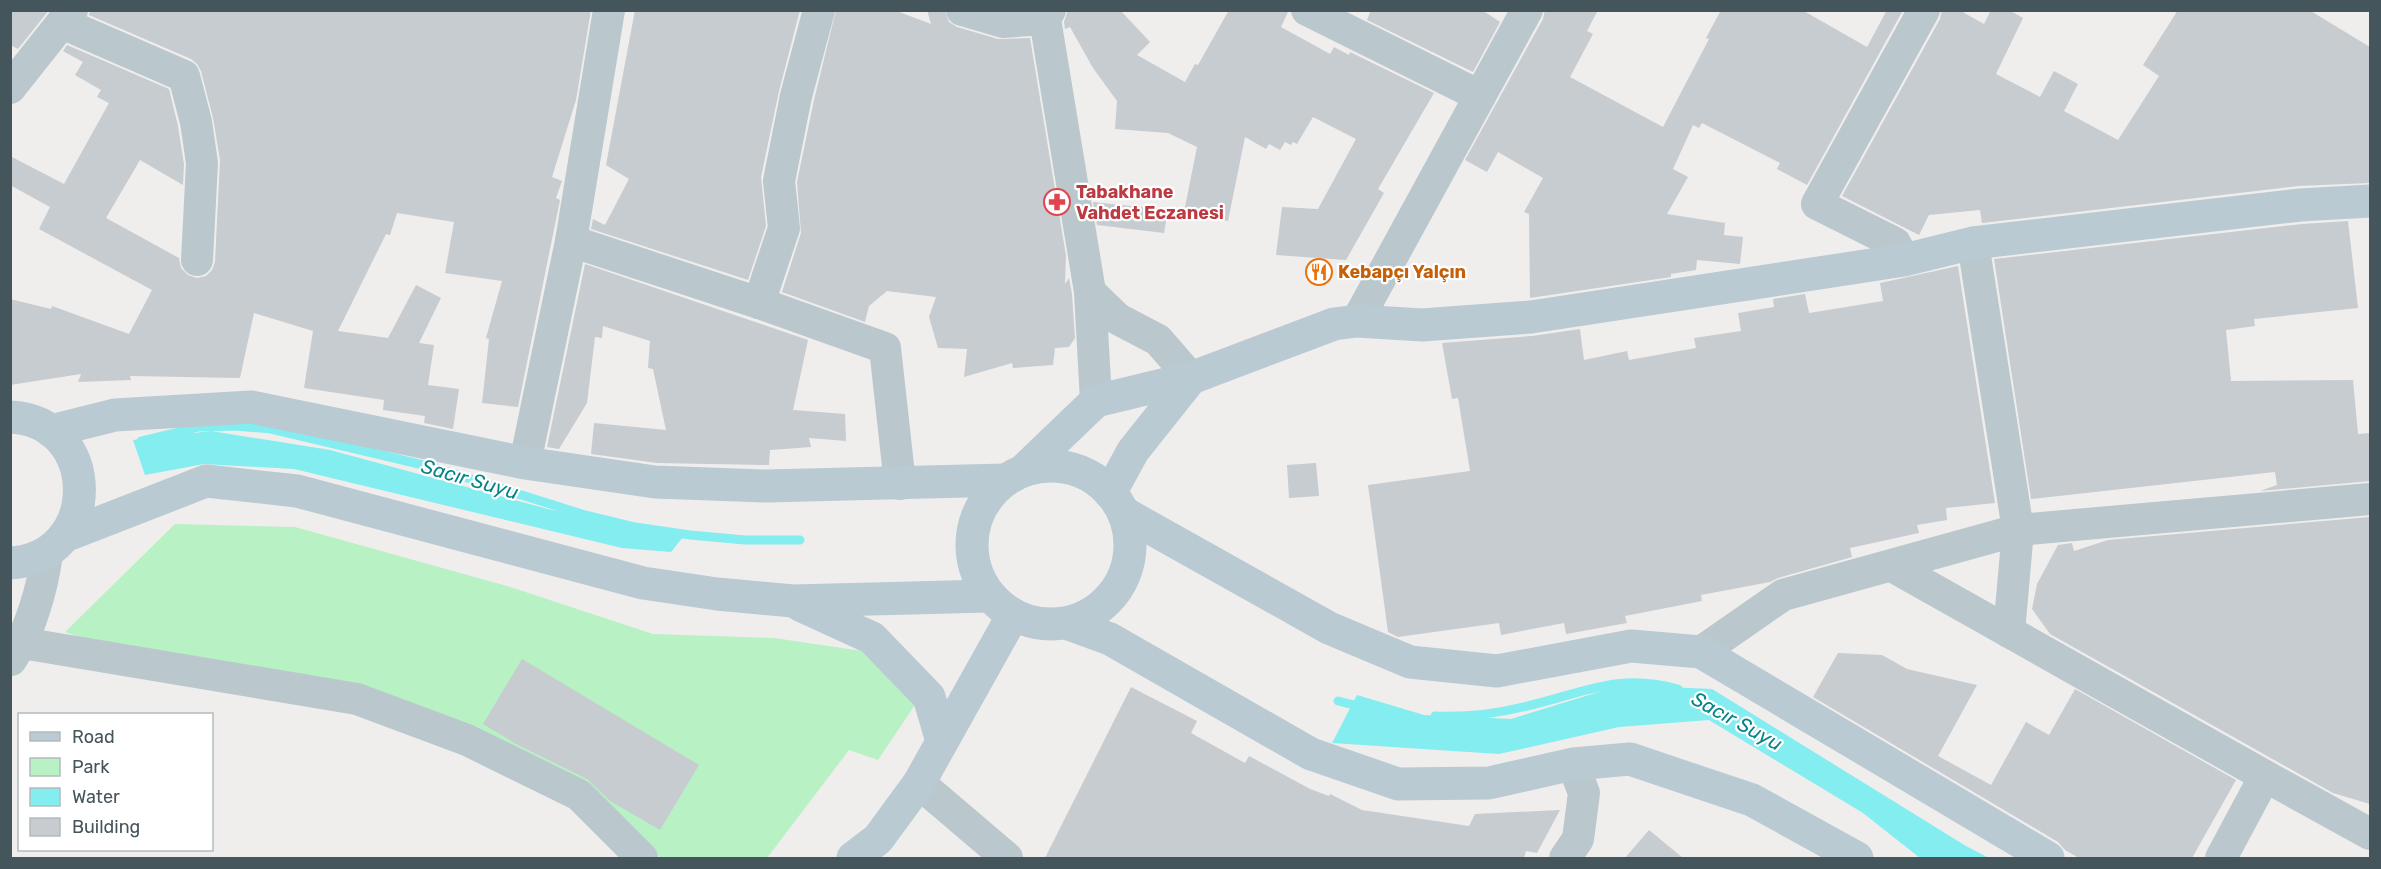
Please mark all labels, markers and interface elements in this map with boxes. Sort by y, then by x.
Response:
place label: Tabakhane Vahdet Eczanesi [1076,181,1224,224]
pharmacy icon: Tabakhane Vahdet Eczanesi [1042,187,1072,217]
restaurant icon: Kebapçı Yalçın [1304,257,1334,287]
place label: Kebapçı Yalçın [1338,261,1466,283]
water label: Sacır Suyu [419,454,521,504]
water label: Sacır Suyu [1688,686,1786,756]
legend [18,713,213,851]
text: Road [72,726,115,748]
text: Park [72,756,110,778]
text: Water [72,786,120,808]
text: Building [72,816,140,838]

